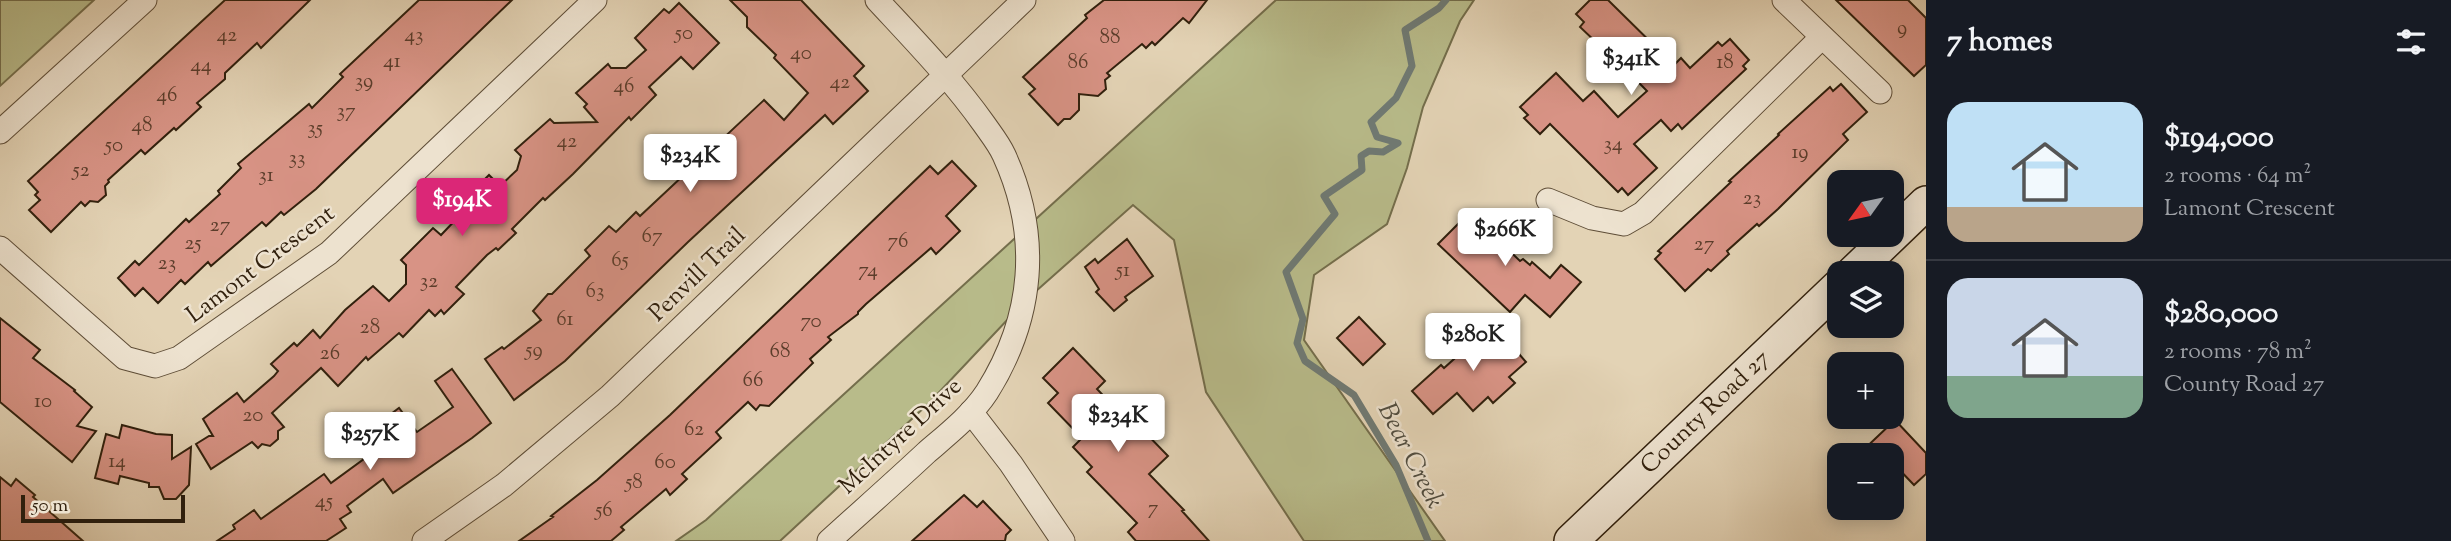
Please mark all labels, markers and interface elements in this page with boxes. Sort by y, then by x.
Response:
house number: 9 [1897,14,1907,44]
house number: 50 [674,19,693,49]
house number: 42 [217,21,237,51]
house number: 43 [404,21,424,51]
text: 7 homes [1947,21,2052,64]
house number: 88 [1100,23,1121,53]
icon: filters [2392,23,2430,61]
pin: $341K [1582,38,1680,97]
house number: 40 [790,39,812,69]
text: $341K [1602,43,1660,76]
house number: 41 [383,47,401,77]
house number: 86 [1068,48,1088,78]
house number: 18 [1716,48,1734,78]
house number: 44 [190,51,212,81]
house number: 39 [355,67,373,97]
house number: 42 [830,68,850,98]
house number: 46 [614,72,634,102]
house number: 46 [157,81,177,111]
house number: 37 [336,97,356,127]
house number: 48 [131,111,153,141]
house number: 35 [307,114,323,144]
text: $194,000 [2164,117,2274,160]
house number: 42 [557,127,577,157]
house number: 34 [1603,130,1623,160]
icon: home [2003,130,2087,214]
house number: 50 [104,131,123,161]
pin: $234K [641,134,739,194]
house number: 19 [1791,138,1809,168]
text: $234K [660,140,720,173]
house number: 33 [289,144,305,174]
house number: 52 [71,156,90,186]
text: 2 rooms · 64 m² [2164,160,2311,193]
house number: 31 [258,161,274,191]
north arrow [1827,170,1904,247]
map controls [1827,170,1904,520]
pin: $194K [413,178,511,238]
text: $194K [432,184,492,217]
house number: 23 [1743,184,1761,214]
text: Lamont Crescent [2164,193,2335,226]
street label: Lamont Crescent [180,198,342,332]
pin: $266K [1456,208,1554,268]
house number: 27 [210,211,231,241]
text: $266K [1474,214,1536,247]
street label: Penvill Trail [642,220,754,330]
house number: 67 [642,222,663,252]
house number: 76 [888,227,908,257]
house number: 25 [184,229,202,259]
house number: 27 [1694,230,1715,260]
house number: 65 [611,246,629,276]
house number: 23 [158,249,176,279]
house number: 74 [858,256,878,286]
house number: 51 [1115,256,1130,286]
button: layers [1827,261,1904,338]
house number: 32 [420,267,438,297]
house number: 63 [586,277,604,307]
text: $280,000 [2164,293,2278,336]
house number: 61 [556,305,574,335]
icon: home [2003,306,2087,390]
house number: 70 [800,307,822,337]
house number: 28 [360,313,380,343]
pin: $280K [1424,314,1522,373]
text: $280K [1441,319,1505,352]
house number: 59 [524,336,543,366]
text: 2 rooms · 78 m² [2164,336,2312,369]
house number: 68 [770,337,790,367]
house number: 26 [320,339,340,369]
street label: County Road 27 [1633,343,1778,483]
button: + [1827,352,1904,429]
house number: 66 [743,366,763,396]
text: County Road 27 [2164,369,2324,402]
street label: McIntyre Drive [832,371,970,503]
house number: 10 [34,387,52,417]
pin: $234K [1069,394,1167,454]
water label: Bear Creek [1368,397,1453,516]
text: $234K [1088,400,1148,433]
house number: 20 [243,401,263,431]
pin: $257K [321,412,419,472]
house number: 62 [684,415,704,445]
text: $257K [340,418,400,451]
button: − [1827,443,1904,520]
house number: 14 [108,447,126,477]
house number: 60 [654,448,676,478]
house number: 58 [624,468,643,498]
house number: 45 [315,487,333,517]
scale bar [21,492,186,524]
text: 50 m [32,493,68,520]
house number: 7 [1148,494,1159,524]
house number: 56 [594,496,613,526]

